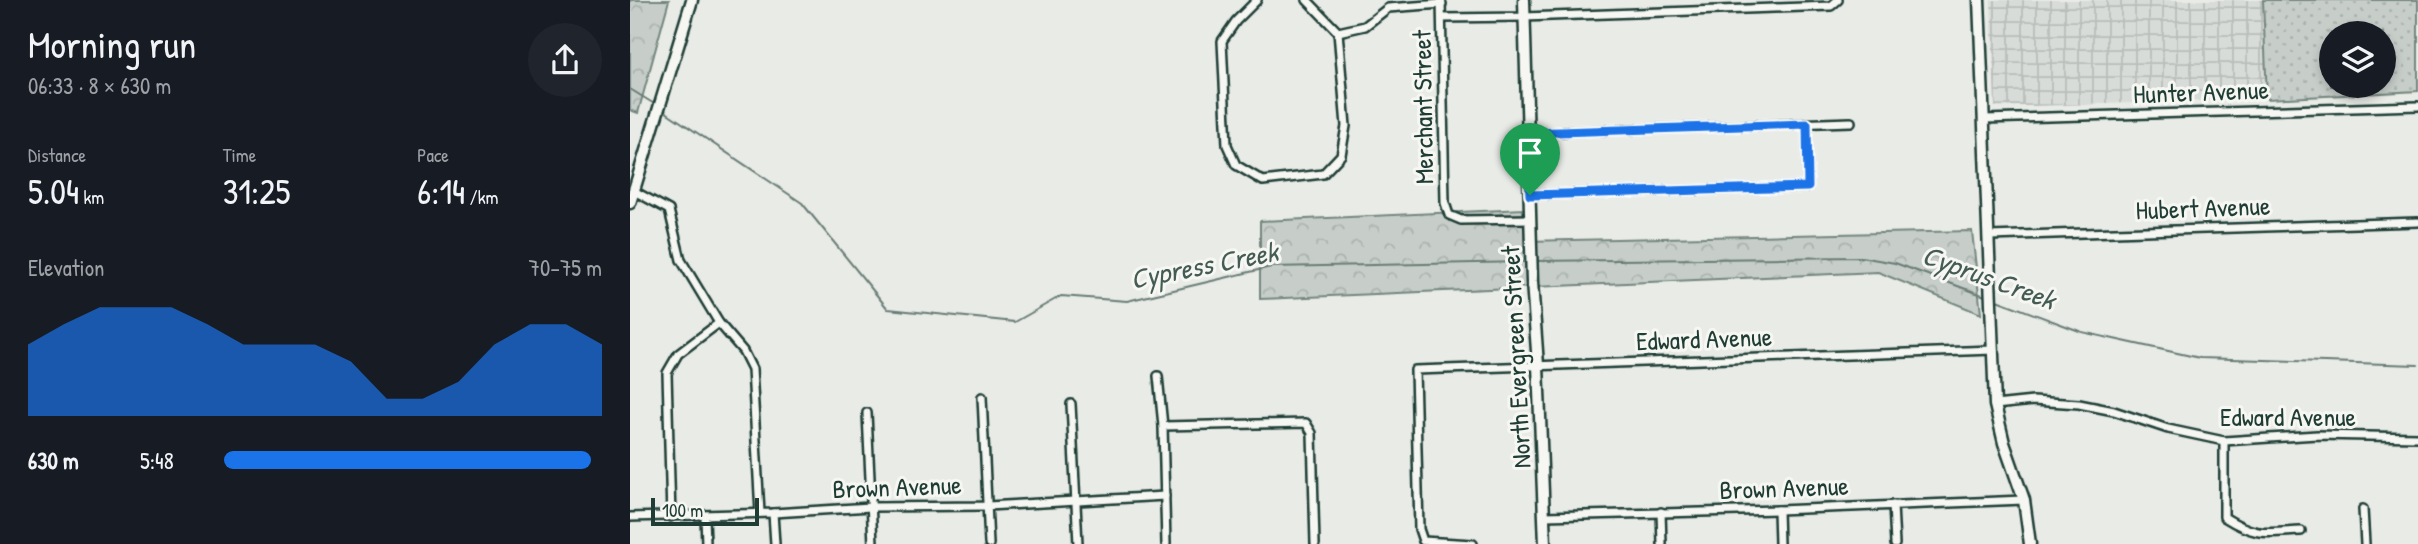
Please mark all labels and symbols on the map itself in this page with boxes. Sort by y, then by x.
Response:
street label: Merchant Street [1404,29,1441,184]
street label: Hunter Avenue [2133,72,2269,111]
pin [1500,123,1560,195]
street label: Hubert Avenue [2135,188,2271,227]
water label: Cypress Creek [1127,232,1283,298]
water label: Cyprus Creek [1917,235,2063,319]
street label: North Evergreen Street [1492,244,1539,469]
street label: Edward Avenue [1635,319,1773,358]
street label: Edward Avenue [2220,399,2356,434]
street label: Brown Avenue [832,467,962,506]
street label: Brown Avenue [1719,468,1849,507]
scale bar [651,495,760,527]

